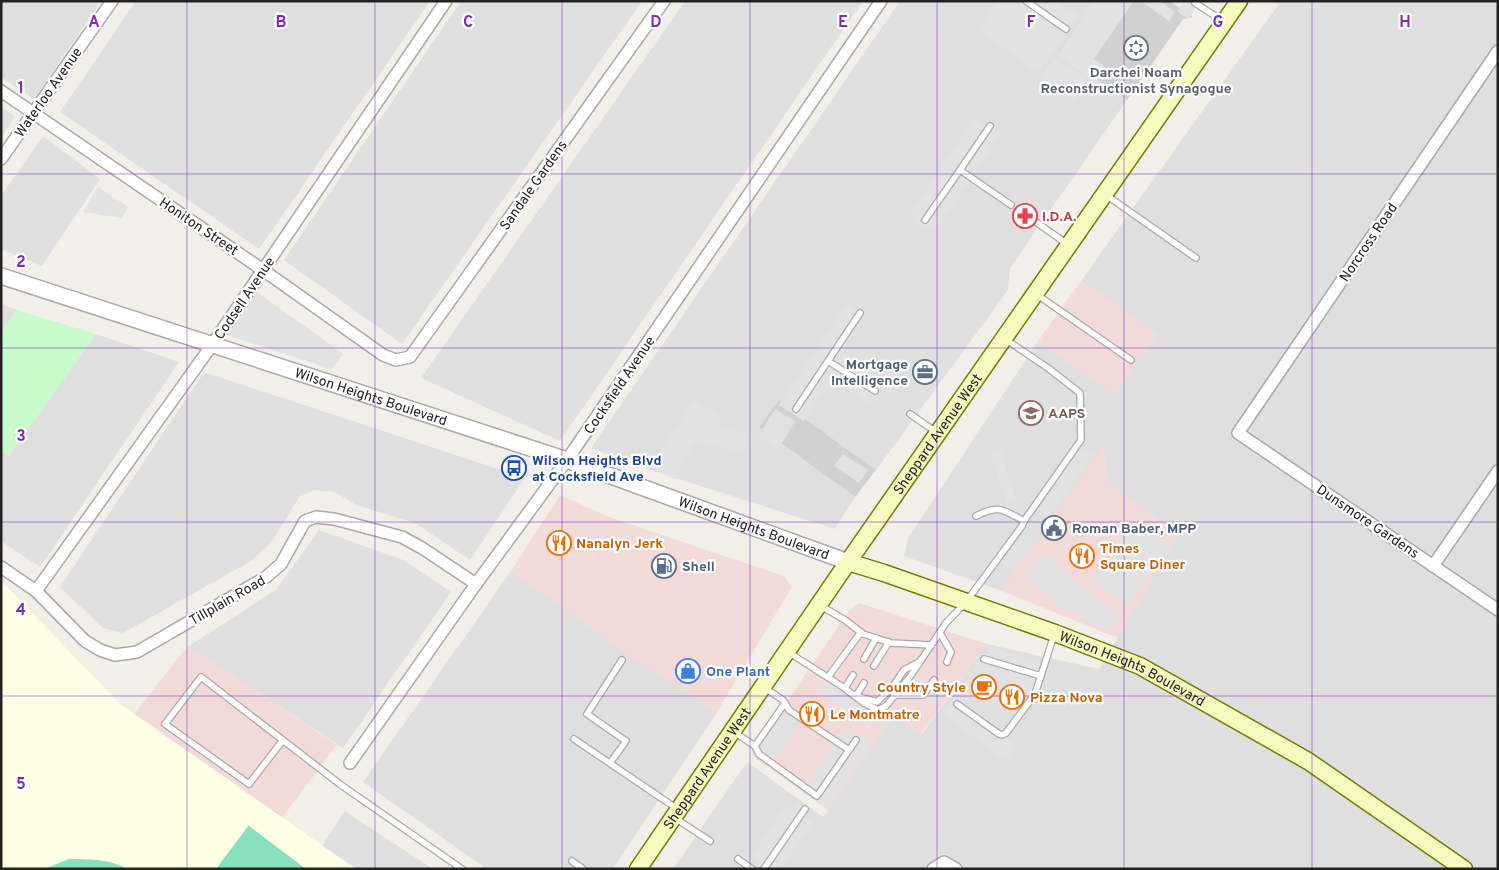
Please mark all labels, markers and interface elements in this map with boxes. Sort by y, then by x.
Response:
text: A [88,13,100,33]
text: B [275,13,287,33]
text: C [463,13,473,33]
text: D [650,13,662,33]
text: E [838,13,848,33]
text: F [1026,13,1036,33]
text: G [1213,13,1223,33]
text: H [1399,13,1411,33]
synagogue icon: Darchei Noam Reconstructionist Synagogue [1123,35,1149,61]
street label: Waterloo Avenue [12,45,87,141]
place label: Darchei Noam Reconstructionist Synagogue [1040,65,1232,98]
text: 1 [18,79,24,99]
street label: Sandale Gardens [497,138,572,234]
street label: Honiton Street [155,195,241,260]
street label: Norcross Road [1337,200,1402,285]
pharmacy icon: I.D.A. [1012,203,1038,229]
place label: I.D.A. [1042,209,1076,226]
text: 2 [16,253,26,273]
street label: Codsell Avenue [211,254,279,343]
street label: Cocksfield Avenue [581,334,659,438]
place label: Mortgage Intelligence [831,357,908,390]
office icon: Mortgage Intelligence [912,359,938,385]
street label: Wilson Heights Boulevard [292,365,449,430]
street label: Sheppard Avenue West [890,371,987,499]
school or university icon: AAPS [1018,400,1044,426]
place label: AAPS [1048,406,1085,423]
text: 3 [16,427,26,447]
place label: Wilson Heights Blvd at Cocksfield Ave [532,453,661,486]
bus stop icon: Wilson Heights Blvd at Cocksfield Ave [501,455,527,481]
street label: Dunsmore Gardens [1313,482,1422,563]
street label: Wilson Heights Boulevard [676,494,831,564]
public building icon: Roman Baber, MPP [1041,515,1067,541]
place label: Roman Baber, MPP [1072,521,1196,538]
restaurant icon: Nanalyn Jerk [546,530,572,556]
place label: Nanalyn Jerk [576,536,663,553]
place label: Times Square Diner [1100,541,1185,574]
restaurant icon: Times Square Diner [1069,543,1095,569]
fuel station icon: Shell [651,553,677,579]
place label: Shell [682,559,715,576]
street label: Tillplain Road [187,573,269,630]
text: 4 [16,601,26,621]
street label: Wilson Heights Boulevard [1056,628,1208,711]
shop icon: One Plant [675,658,701,684]
place label: One Plant [706,664,770,681]
cafe icon: Country Style [971,674,997,700]
place label: Country Style [877,680,966,697]
restaurant icon: Pizza Nova [999,684,1025,710]
place label: Pizza Nova [1030,690,1103,707]
restaurant icon: Le Montmatre [799,701,825,727]
street label: Sheppard Avenue West [660,705,756,833]
place label: Le Montmatre [830,707,920,724]
text: 5 [16,775,26,795]

